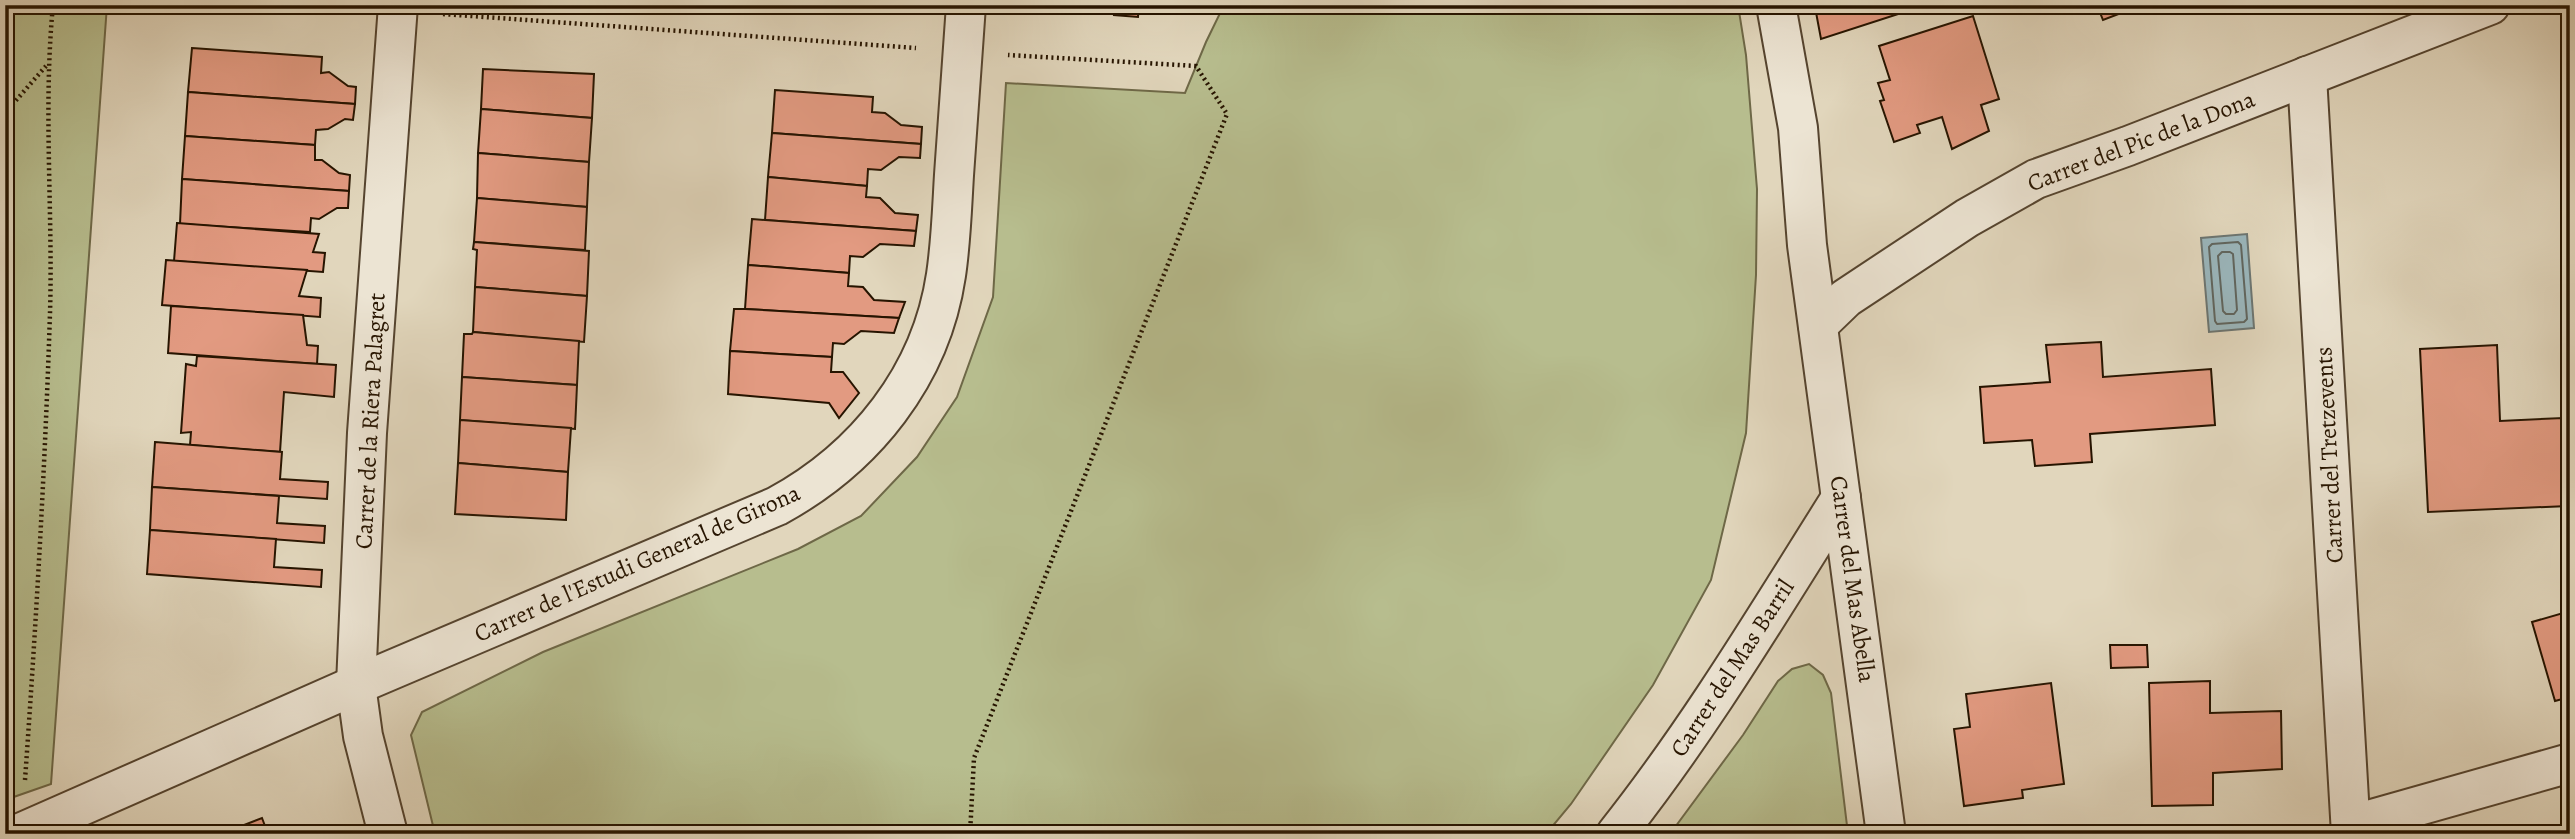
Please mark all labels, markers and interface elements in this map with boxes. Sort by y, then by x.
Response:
street label: Carrer del Pic de la Dona [2023,83,2260,199]
street label: Carrer de la Riera Palagret [347,292,393,550]
street label: Carrer del Tretzevents [2307,346,2351,564]
street label: Carrer del Mas Abella [1823,474,1883,685]
street label: Carrer de l'Estudi General de Girona [469,476,806,650]
street label: Carrer del Mas Barril [1663,573,1801,763]

